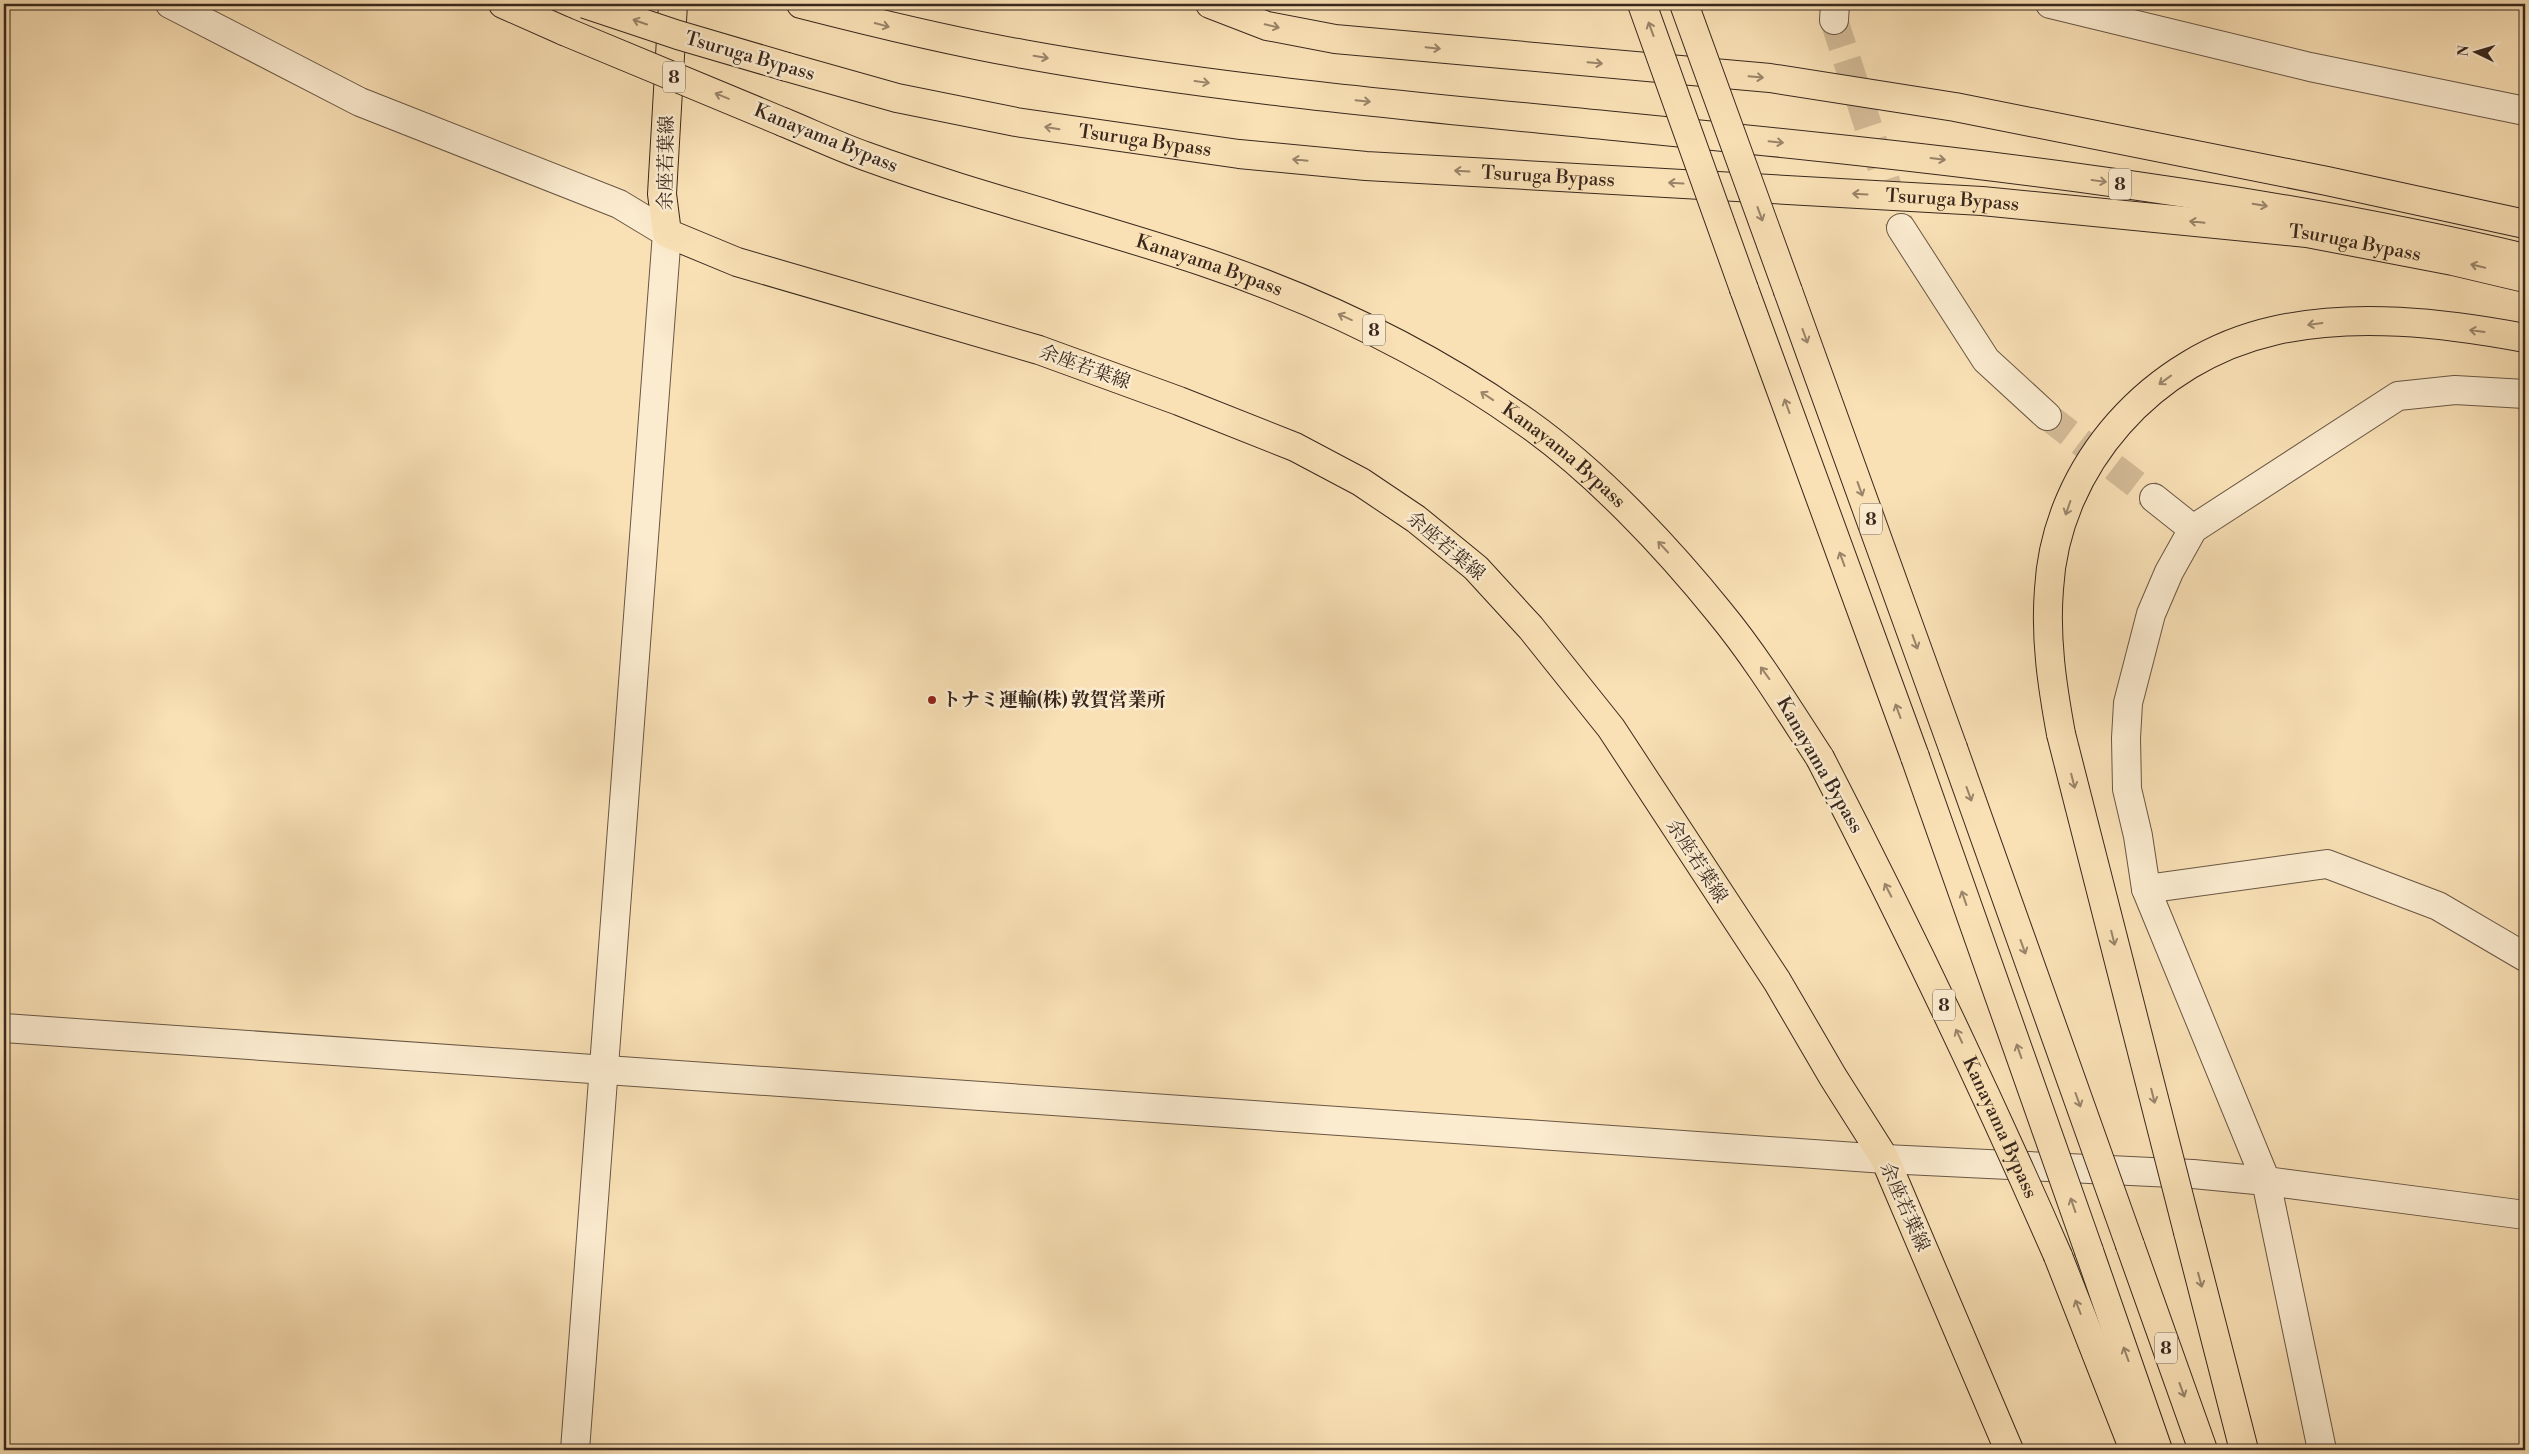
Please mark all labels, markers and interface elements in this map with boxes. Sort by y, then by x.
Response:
one-way arrow [632,17,648,26]
one-way arrow [874,21,890,30]
one-way arrow [1263,22,1279,31]
one-way arrow [1646,22,1655,37]
street label: Tsuruga Bypass [682,26,818,86]
north arrow [2452,28,2502,78]
one-way arrow [1424,43,1440,53]
text: N [2455,45,2473,57]
one-way arrow [1033,53,1049,63]
one-way arrow [1586,58,1602,67]
road number: 8 [663,62,685,92]
one-way arrow [1748,72,1764,81]
one-way arrow [1194,77,1210,87]
one-way arrow [715,91,730,101]
one-way arrow [1355,96,1371,106]
street label: Kanayama Bypass [750,98,902,178]
street label: 余座若葉線 [653,115,679,211]
street label: Tsuruga Bypass [1077,119,1213,162]
one-way arrow [1044,122,1060,132]
one-way arrow [1768,137,1784,147]
one-way arrow [1930,154,1946,164]
one-way arrow [1292,155,1308,164]
street label: Tsuruga Bypass [1481,161,1616,192]
one-way arrow [1454,167,1470,176]
road number: 8 [2109,168,2131,200]
one-way arrow [2091,177,2107,187]
one-way arrow [1669,179,1685,188]
street label: Tsuruga Bypass [1885,184,2020,217]
one-way arrow [1853,189,1869,198]
one-way arrow [2251,200,2267,210]
one-way arrow [1756,206,1765,221]
one-way arrow [2189,217,2205,227]
street label: Tsuruga Bypass [2288,219,2423,267]
street label: Kanayama Bypass [1133,229,1286,302]
one-way arrow [2470,261,2486,270]
one-way arrow [1338,312,1353,322]
road number: 8 [1363,314,1385,346]
one-way arrow [2307,319,2323,329]
one-way arrow [2469,326,2485,336]
one-way arrow [1801,328,1810,344]
street label: 余座若葉線 [1036,339,1134,395]
one-way arrow [2158,375,2172,385]
one-way arrow [1480,390,1494,401]
street label: Kanayama Bypass [1497,397,1631,513]
one-way arrow [1782,399,1791,414]
one-way arrow [1856,481,1865,497]
one-way arrow [2063,500,2072,515]
road number: 8 [1860,504,1882,534]
street label: 余座若葉線 [1402,506,1490,586]
one-way arrow [1657,540,1669,553]
one-way arrow [1837,551,1846,567]
one-way arrow [1911,634,1920,649]
one-way arrow [1759,667,1770,680]
place label: トナミ運輸(株) 敦賀営業所 [942,688,1166,712]
street label: Kanayama Bypass [1771,693,1869,837]
marker: トナミ運輸(株) 敦賀営業所 [926,694,938,706]
one-way arrow [1893,704,1902,720]
one-way arrow [2069,772,2078,788]
one-way arrow [1965,786,1974,801]
street label: 余座若葉線 [1661,815,1733,907]
one-way arrow [1883,883,1892,898]
one-way arrow [1959,891,1969,907]
one-way arrow [2109,930,2118,946]
one-way arrow [2019,939,2029,955]
road number: 8 [1933,990,1955,1020]
one-way arrow [1954,1029,1964,1044]
one-way arrow [2014,1044,2023,1060]
street label: Kanayama Bypass [1957,1053,2043,1202]
one-way arrow [2149,1087,2158,1103]
one-way arrow [2074,1092,2083,1107]
street label: 余座若葉線 [1875,1159,1935,1255]
one-way arrow [2068,1197,2077,1213]
one-way arrow [2196,1271,2205,1287]
one-way arrow [2073,1300,2082,1315]
road number: 8 [2155,1332,2177,1364]
one-way arrow [2121,1347,2130,1363]
one-way arrow [2178,1382,2187,1397]

